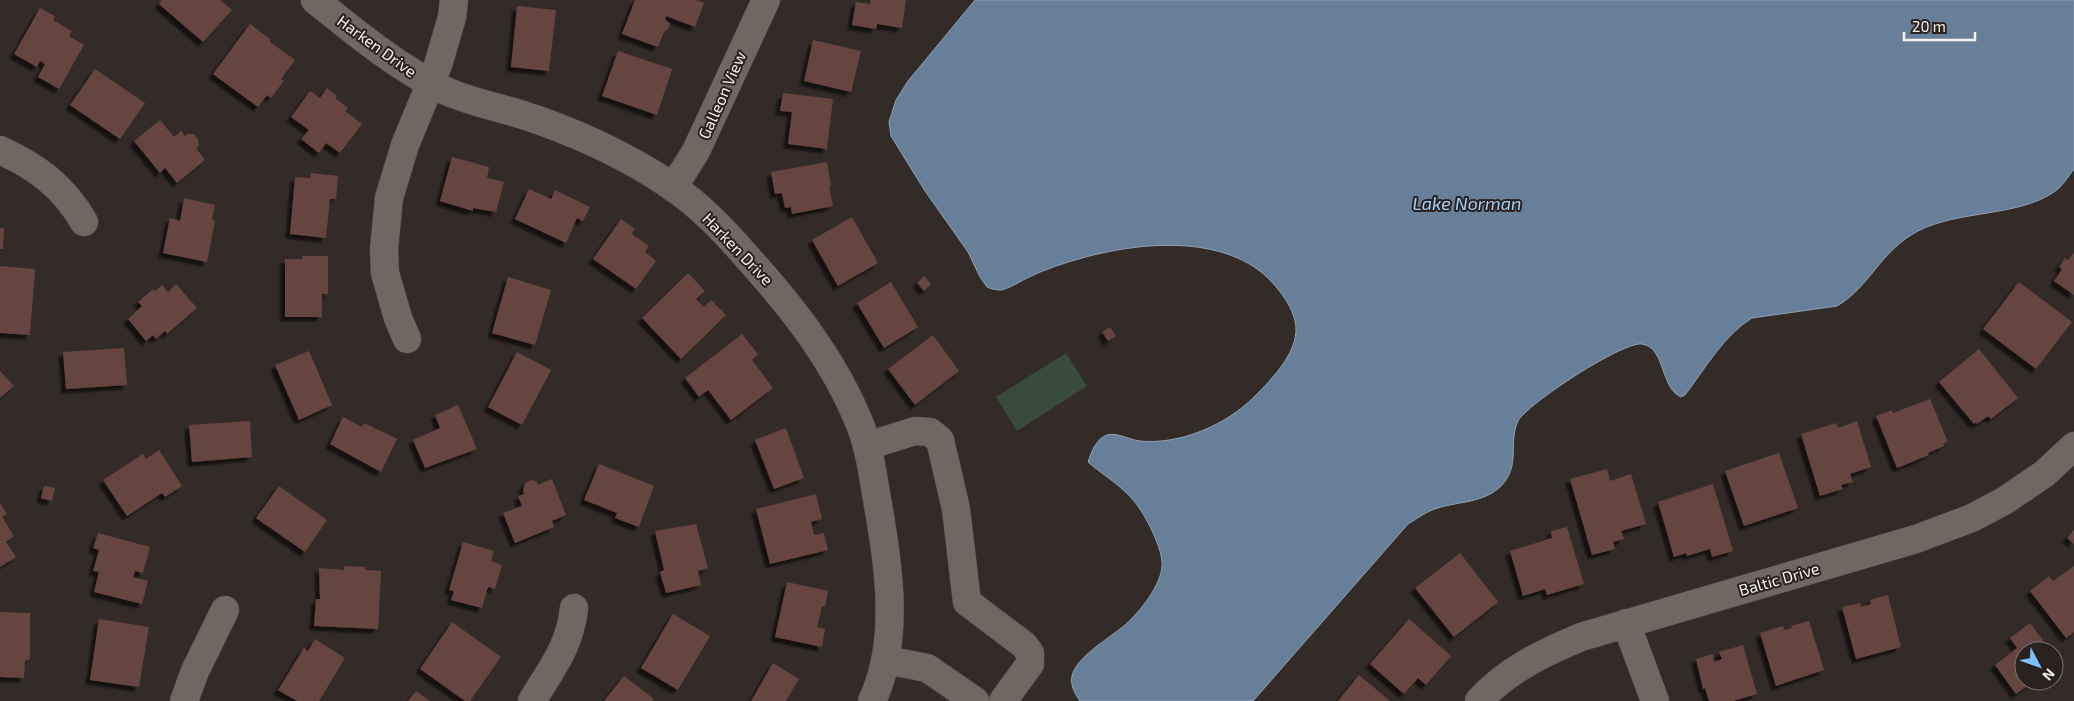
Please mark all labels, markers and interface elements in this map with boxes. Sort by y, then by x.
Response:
scale bar [1904,10,1975,42]
street label: Harken Drive [334,11,421,81]
text: 20 m [1912,17,1946,35]
street label: Galleon View [694,48,749,142]
water label: Lake Norman [1413,192,1521,214]
street label: Harken Drive [699,209,778,289]
street label: Baltic Drive [1736,558,1821,599]
north arrow [2014,641,2064,691]
text: N [2039,665,2059,684]

